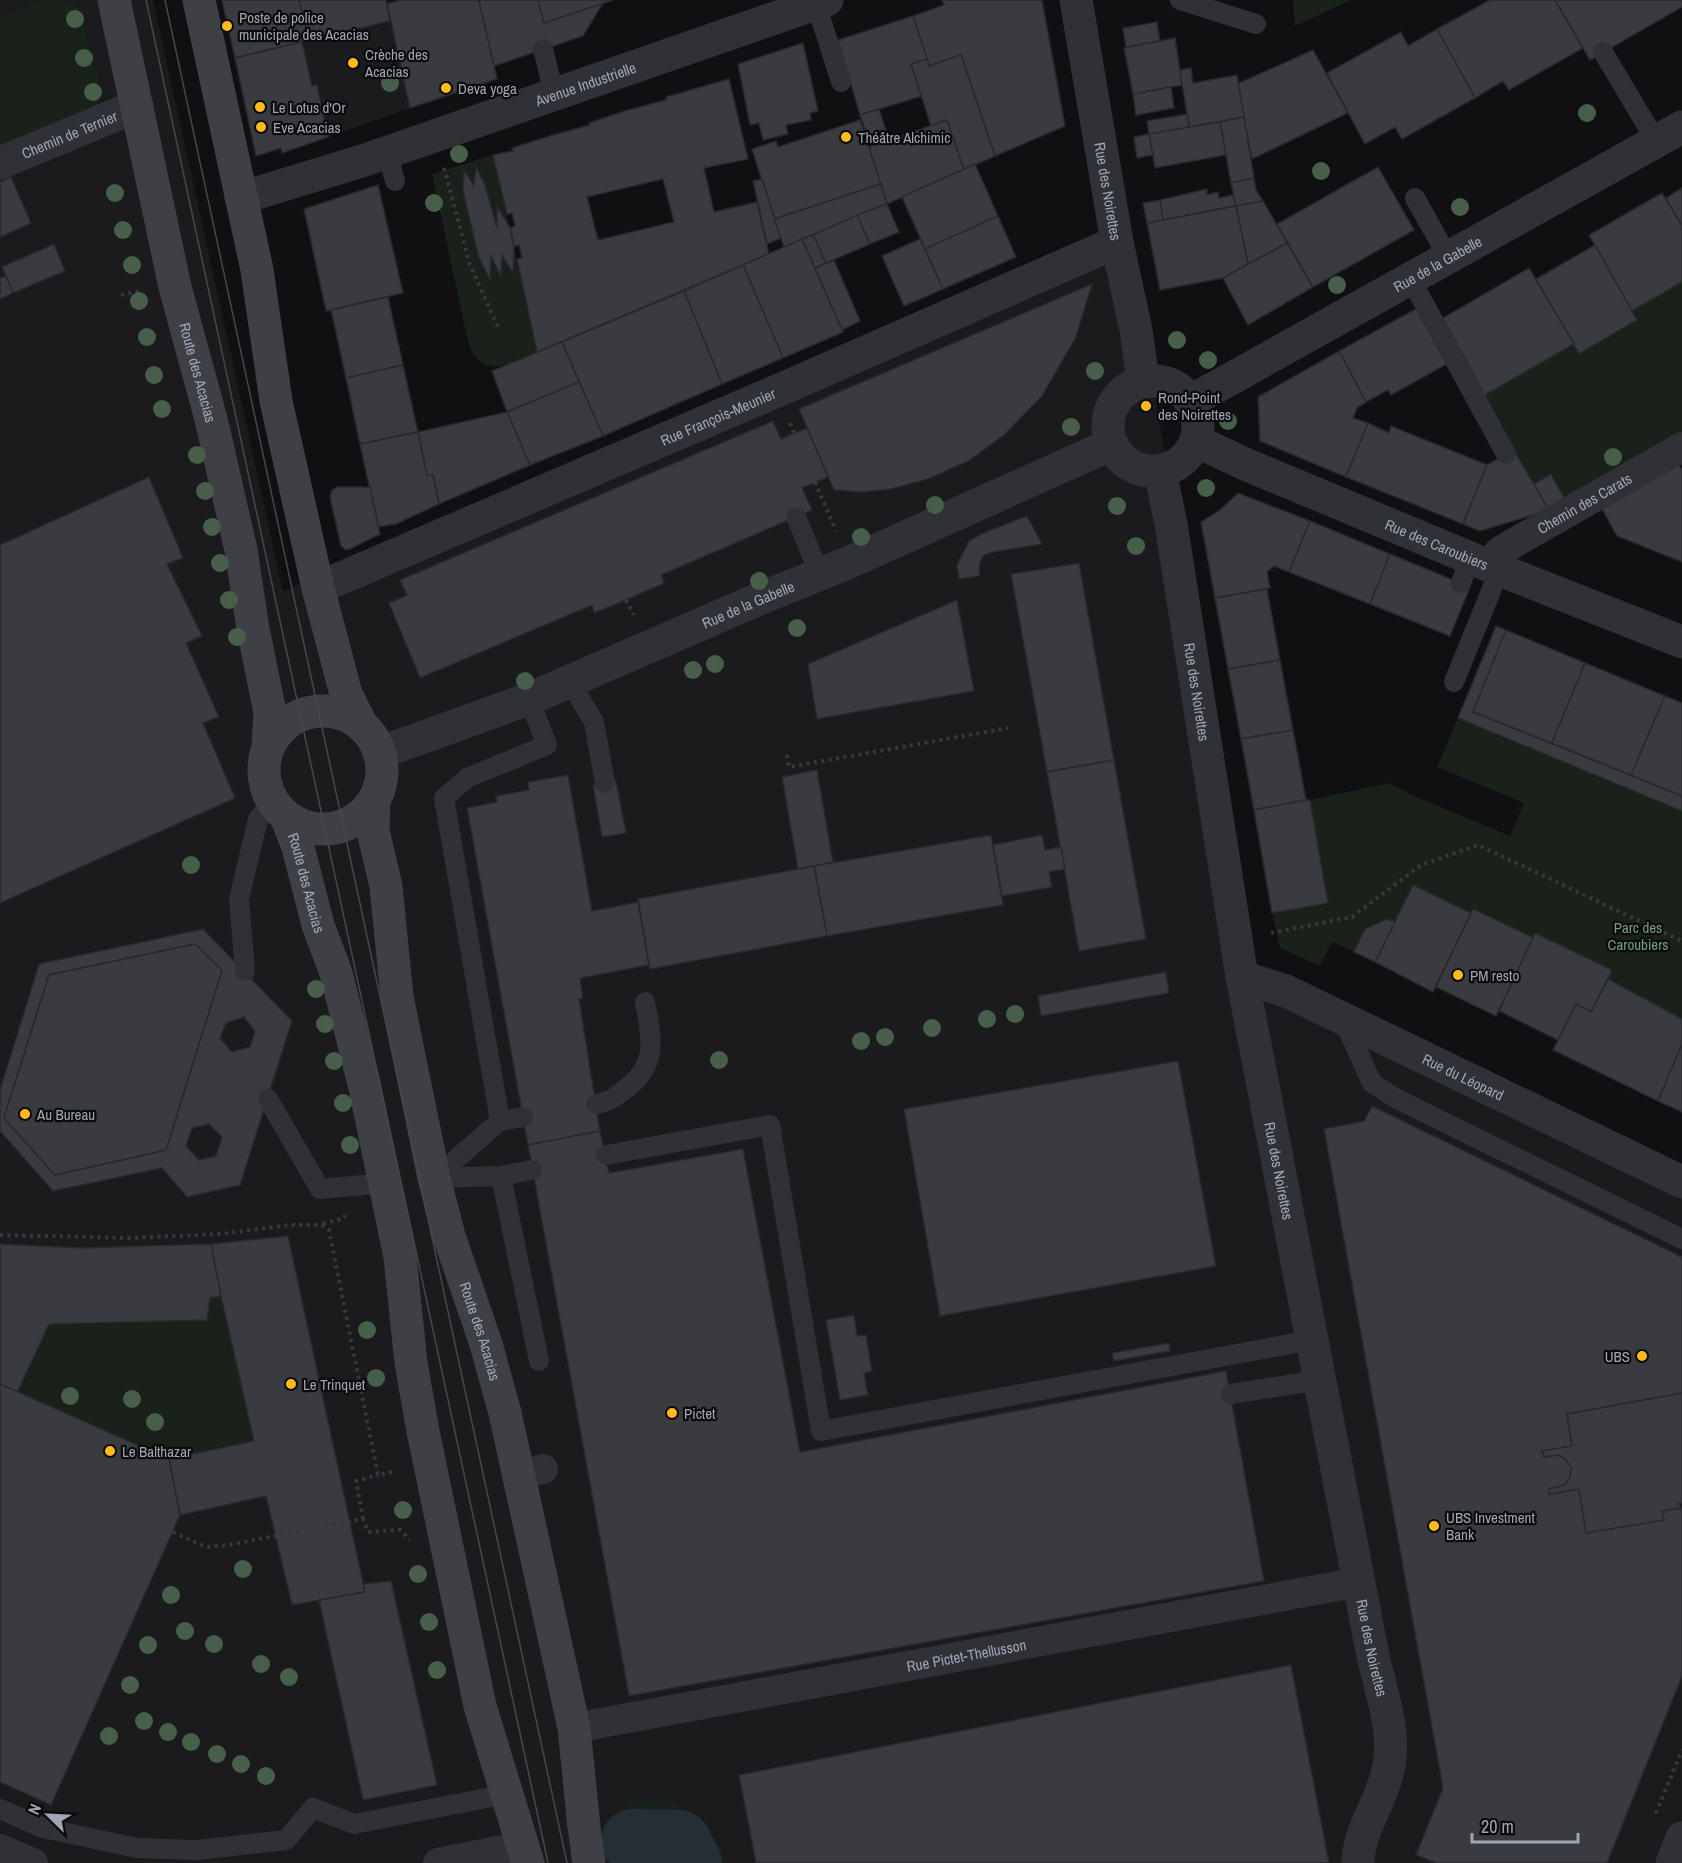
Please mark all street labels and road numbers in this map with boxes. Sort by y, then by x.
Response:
street label: Avenue Industrielle [531,56,639,111]
street label: Chemin de Ternier [18,105,120,163]
street label: Rue des Noirettes [1090,141,1127,242]
street label: Rue de la Gabelle [1389,230,1486,297]
street label: Route des Acacias [175,320,222,424]
street label: Rue François-Meunier [657,382,778,450]
street label: Chemin des Carats [1533,467,1635,538]
street label: Rue des Caroubiers [1382,513,1492,575]
street label: Rue de la Gabelle [698,575,797,633]
street label: Rue des Noirettes [1179,641,1215,742]
street label: Route des Acacias [283,830,330,936]
street label: Rue du Léopard [1419,1048,1508,1105]
street label: Rue des Noirettes [1260,1120,1299,1221]
street label: Route des Acacias [455,1279,506,1383]
street label: Rue des Noirettes [1352,1597,1393,1699]
street label: Rue Pictet-Thellusson [905,1634,1028,1676]

